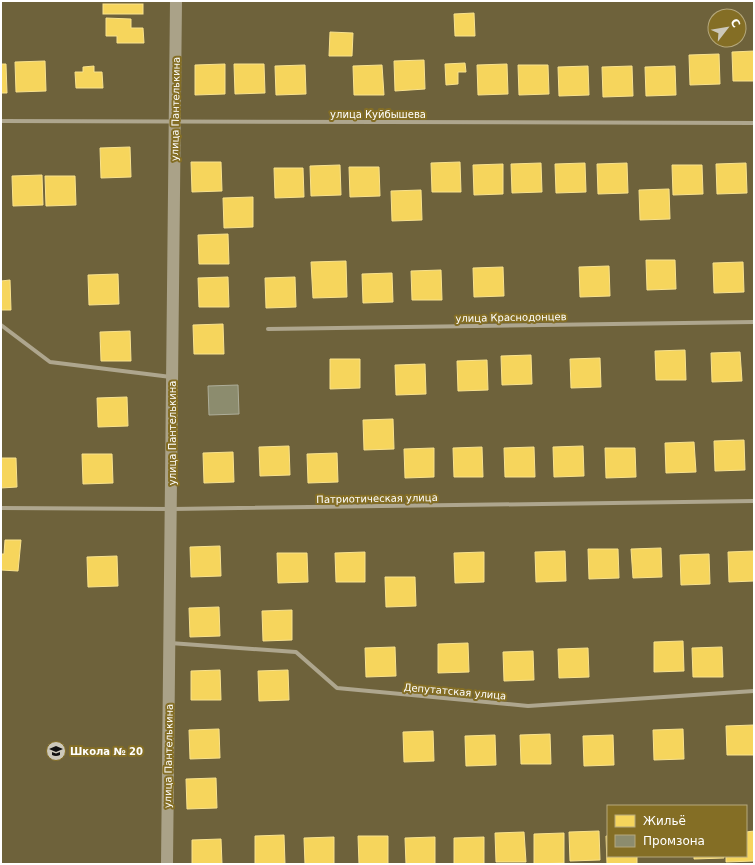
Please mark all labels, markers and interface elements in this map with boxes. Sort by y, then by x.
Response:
north arrow [707,8,747,48]
text: С [727,16,743,30]
street label: улица Пантелькина [169,57,182,161]
street label: улица Куйбышева [330,109,426,120]
street label: улица Краснодонцев [455,311,567,324]
street label: улица Пантелькина [167,381,178,485]
street label: Патриотическая улица [316,492,438,505]
street label: Депутатская улица [403,682,507,701]
street label: улица Пантелькина [162,704,175,808]
school or university icon: Школа № 20 [45,740,67,762]
place label: Школа № 20 [70,746,143,757]
legend [607,805,747,857]
text: Жильё [643,814,686,828]
text: Промзона [643,834,705,848]

